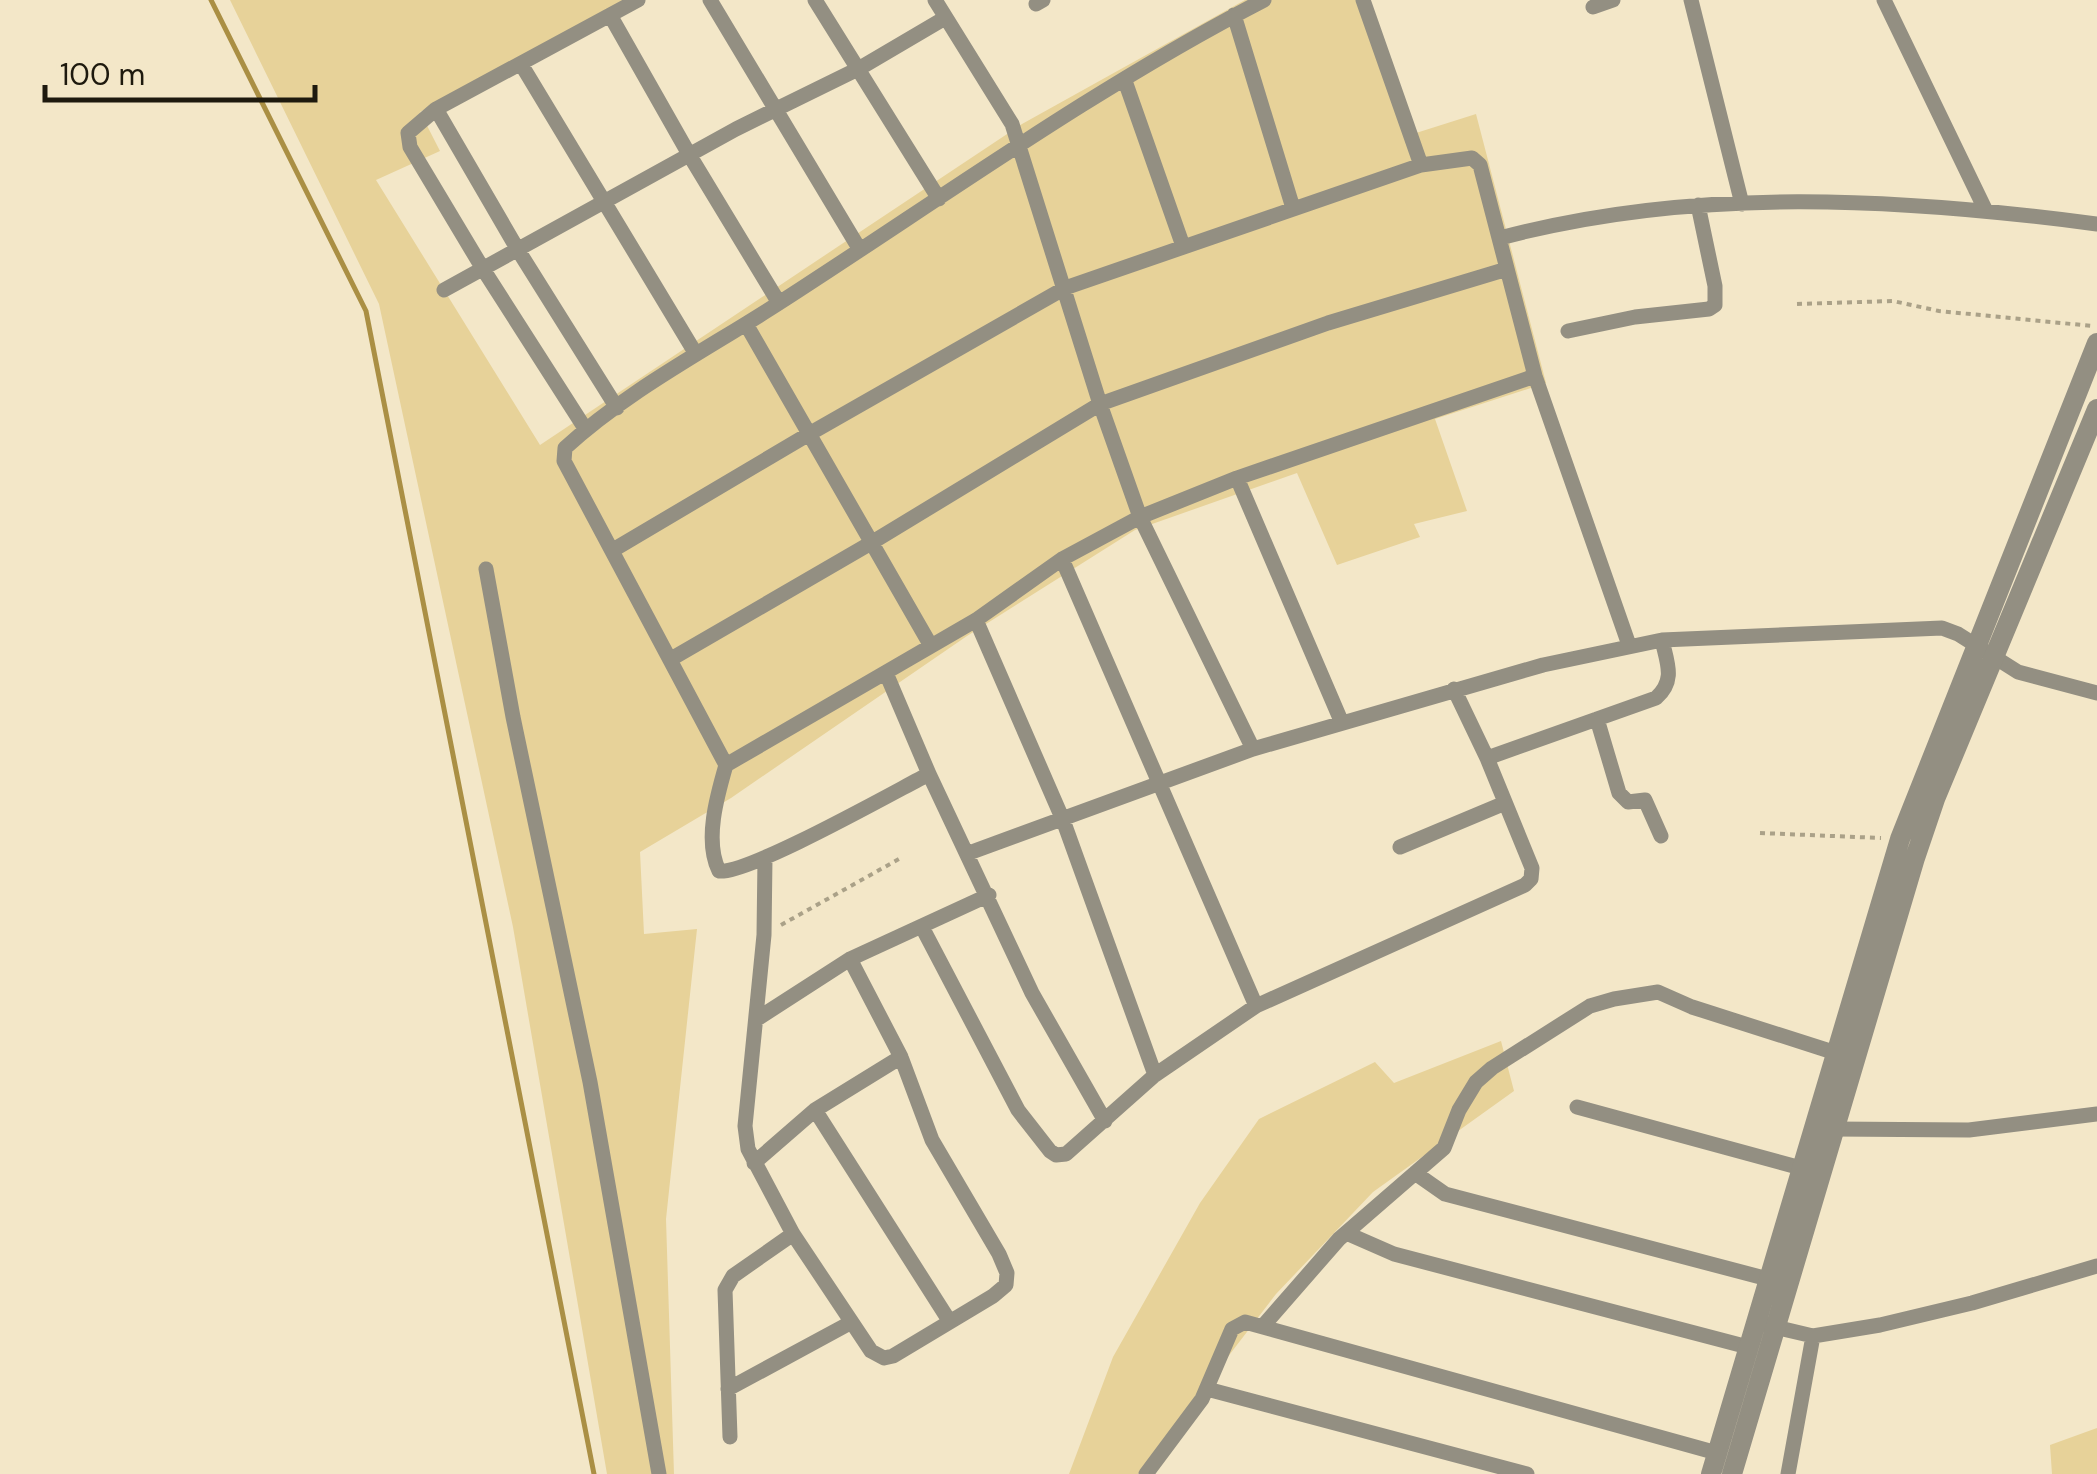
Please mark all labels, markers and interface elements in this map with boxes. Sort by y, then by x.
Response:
scale bar [45,40,315,102]
text: 100 m [60,55,145,94]

